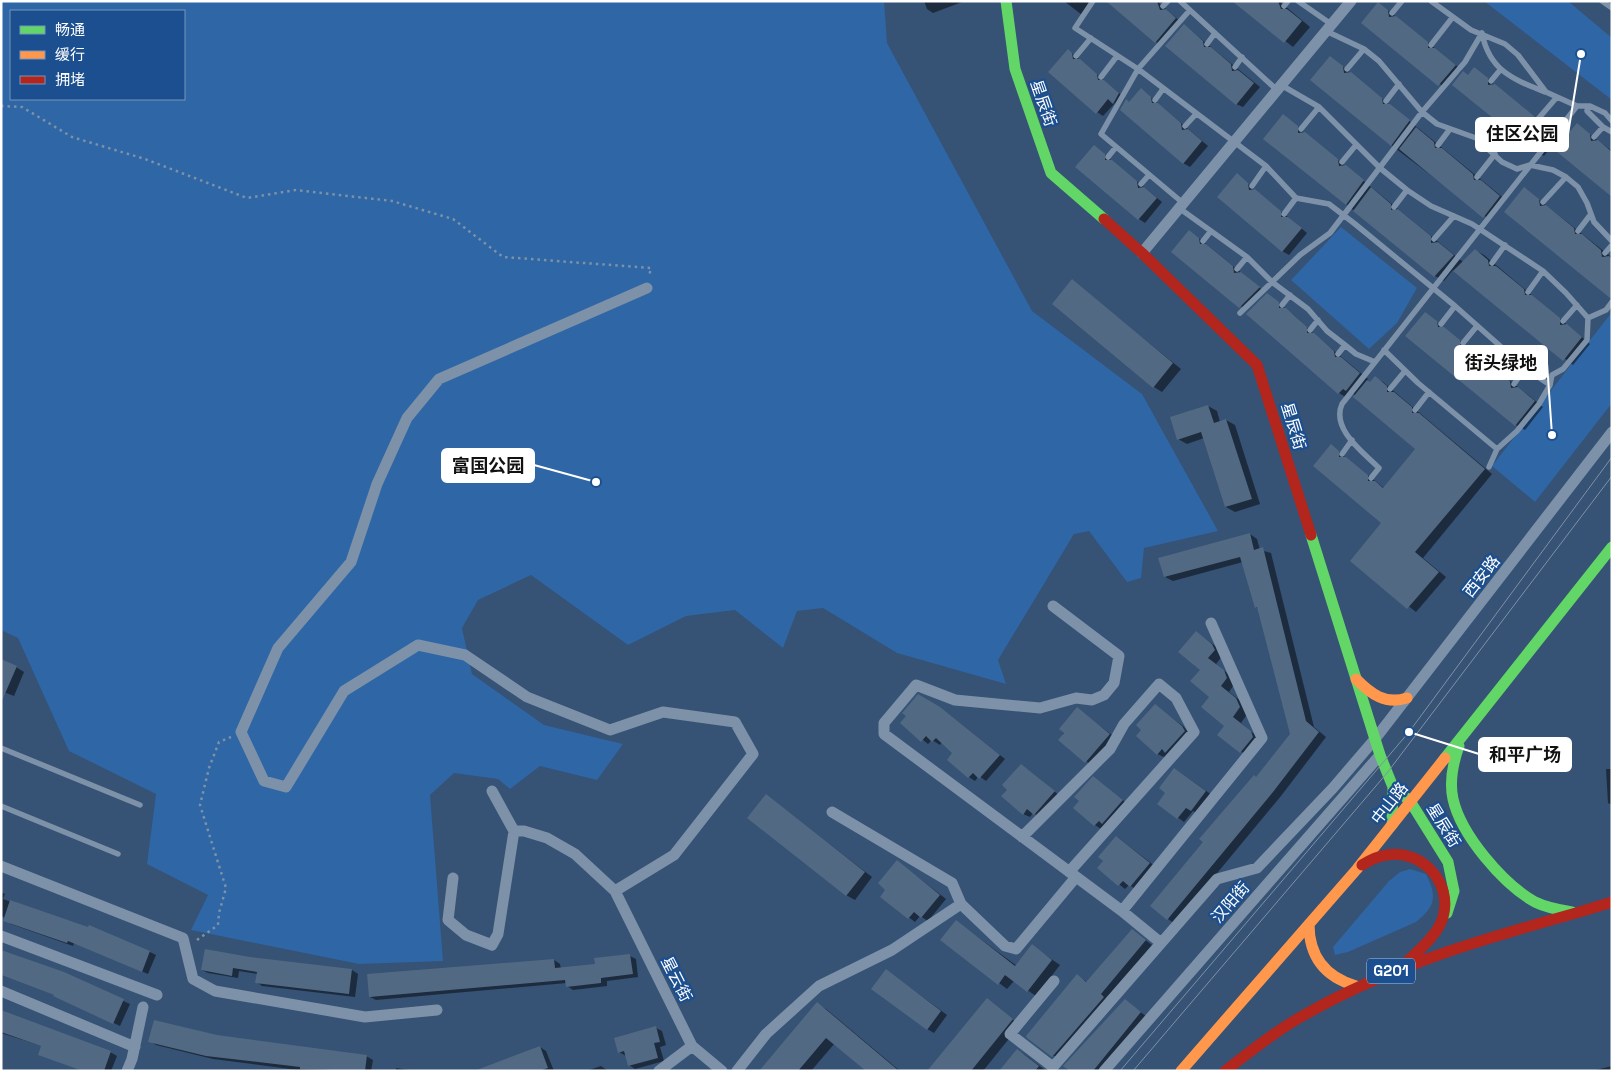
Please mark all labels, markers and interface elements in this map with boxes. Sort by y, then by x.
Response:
legend [10,10,185,100]
text: 畅通 [55,20,85,39]
text: 缓行 [55,45,85,64]
text: 拥堵 [55,70,85,89]
street label: 星辰街 [1026,77,1061,129]
callout: 住区公园 [1476,118,1568,151]
text: 住区公园 [1486,122,1558,145]
callout: 街头绿地 [1455,346,1547,379]
text: 街头绿地 [1465,351,1537,374]
street label: 星辰街 [1276,400,1311,452]
callout: 富国公园 [442,449,534,482]
text: 富国公园 [452,454,524,477]
street label: 西安路 [1458,551,1504,602]
callout: 和平广场 [1479,738,1571,771]
text: 和平广场 [1489,743,1561,766]
street label: 中山路 [1366,778,1412,829]
street label: 星辰街 [1422,799,1465,851]
street label: 汉阳街 [1207,877,1254,927]
street label: 星云街 [656,953,697,1005]
road number: G201 [1367,958,1415,984]

